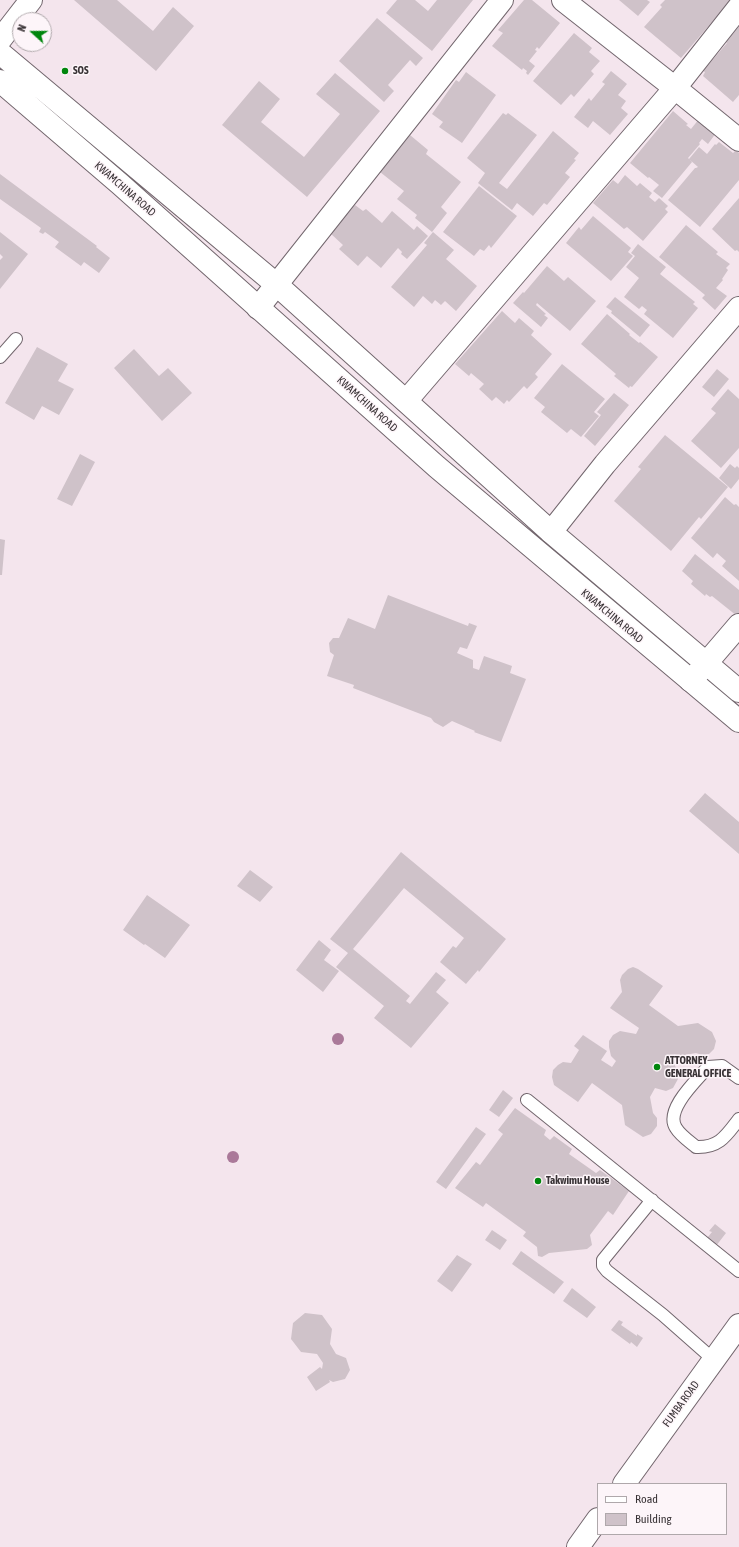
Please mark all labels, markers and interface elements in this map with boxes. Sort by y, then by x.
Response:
north arrow [12,12,52,52]
text: N [15,23,28,33]
place label: SOS [73,64,89,78]
marker: SOS [60,66,70,76]
street label: KWAMCHINA ROAD [92,159,158,219]
street label: KWAMCHINA ROAD [334,373,400,435]
street label: KWAMCHINA ROAD [578,586,646,646]
place label: ATTORNEY GENERAL OFFICE [665,1054,731,1080]
marker: ATTORNEY GENERAL OFFICE [652,1062,662,1072]
place label: Takwimu House [546,1174,610,1188]
marker: Takwimu House [533,1176,543,1186]
street label: FUMBA ROAD [660,1378,702,1430]
legend [597,1483,727,1535]
text: Road [635,1492,658,1506]
text: Building [635,1512,672,1526]

